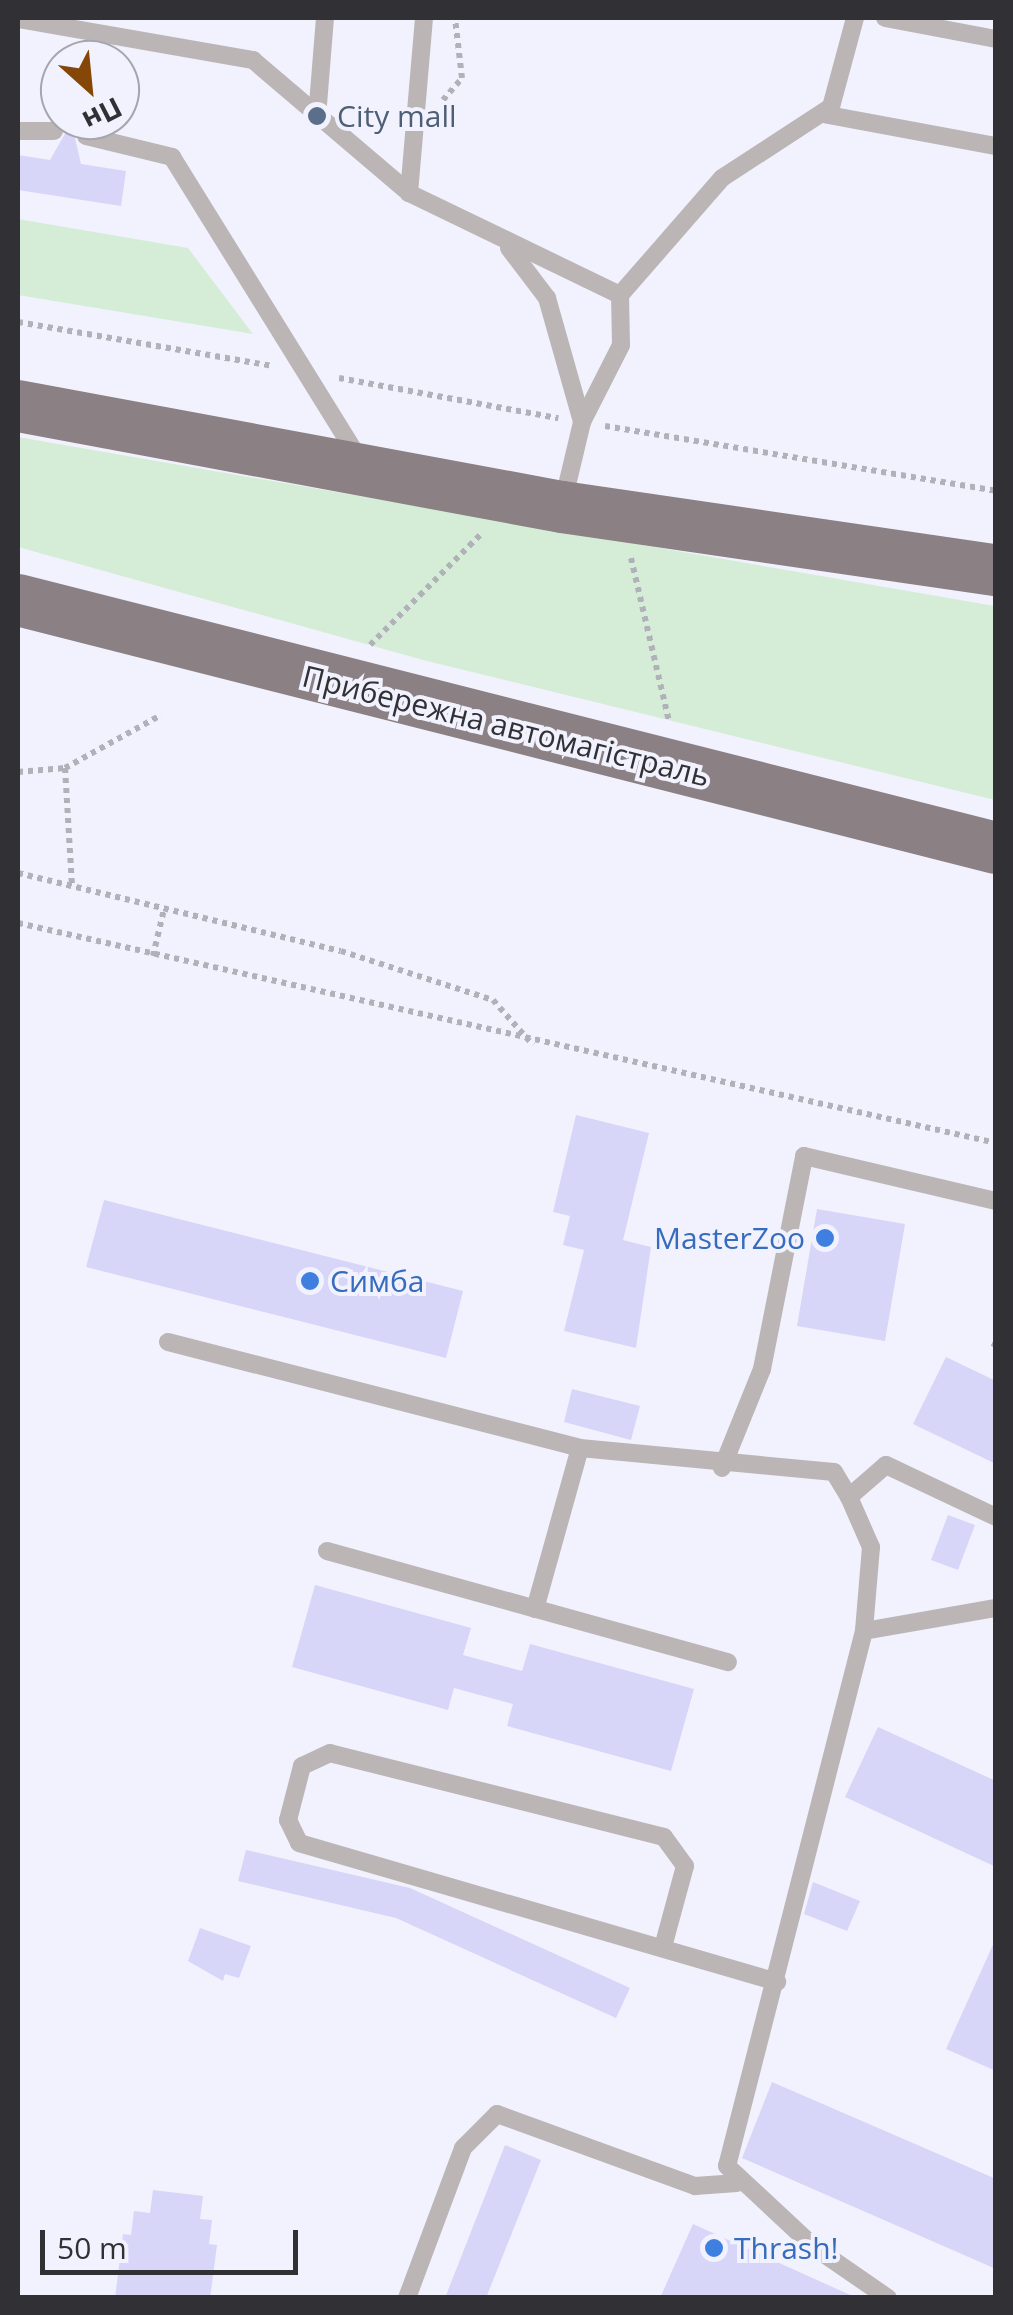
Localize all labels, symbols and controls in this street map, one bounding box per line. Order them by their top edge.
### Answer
north arrow [40,40,140,140]
text: Пн [77,89,129,141]
place label: City mall [337,98,457,134]
marker: City mall [306,105,328,127]
street label: Прибережна автомагістраль [299,658,713,794]
place label: MasterZoo [654,1220,805,1256]
marker: MasterZoo [814,1227,836,1249]
place label: Симба [330,1263,424,1299]
marker: Симба [299,1270,321,1292]
scale bar [45,2210,302,2272]
text: 50 m [57,2227,127,2268]
place label: Thrash! [734,2230,838,2266]
marker: Thrash! [703,2237,725,2259]

